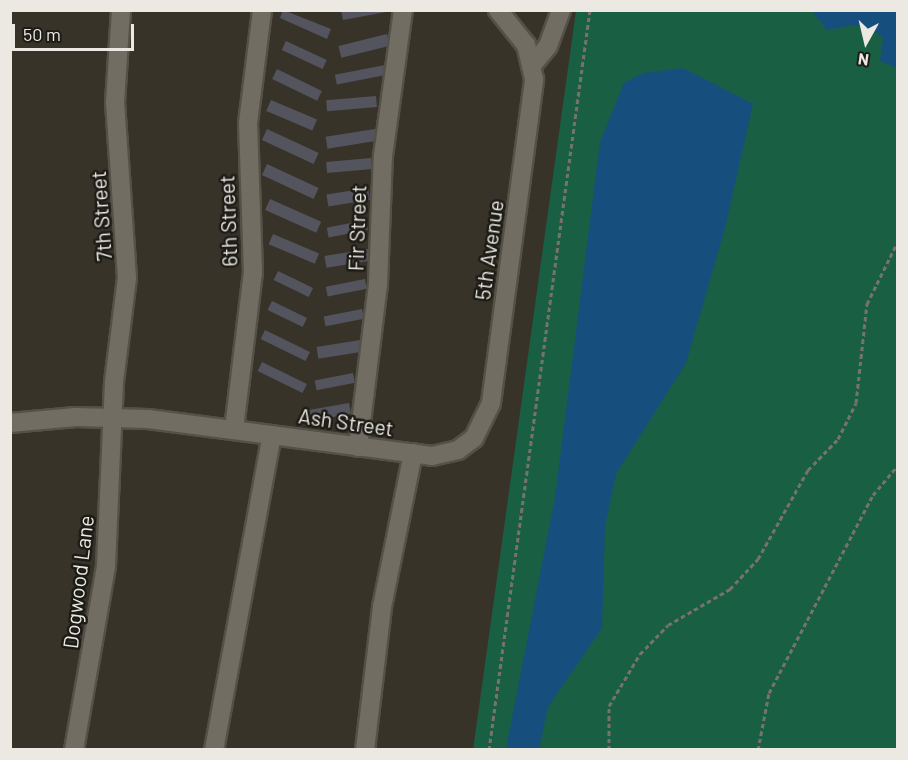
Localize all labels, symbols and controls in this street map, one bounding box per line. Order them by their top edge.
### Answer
scale bar [15,12,136,50]
north arrow [836,12,896,72]
text: 50 m [23,23,61,45]
text: N [857,50,870,70]
street label: 7th Street [85,170,117,262]
street label: 6th Street [214,175,242,267]
street label: Fir Street [343,184,371,272]
street label: 5th Avenue [470,198,508,302]
street label: Ash Street [297,403,395,441]
street label: Dogwood Lane [57,514,99,650]

